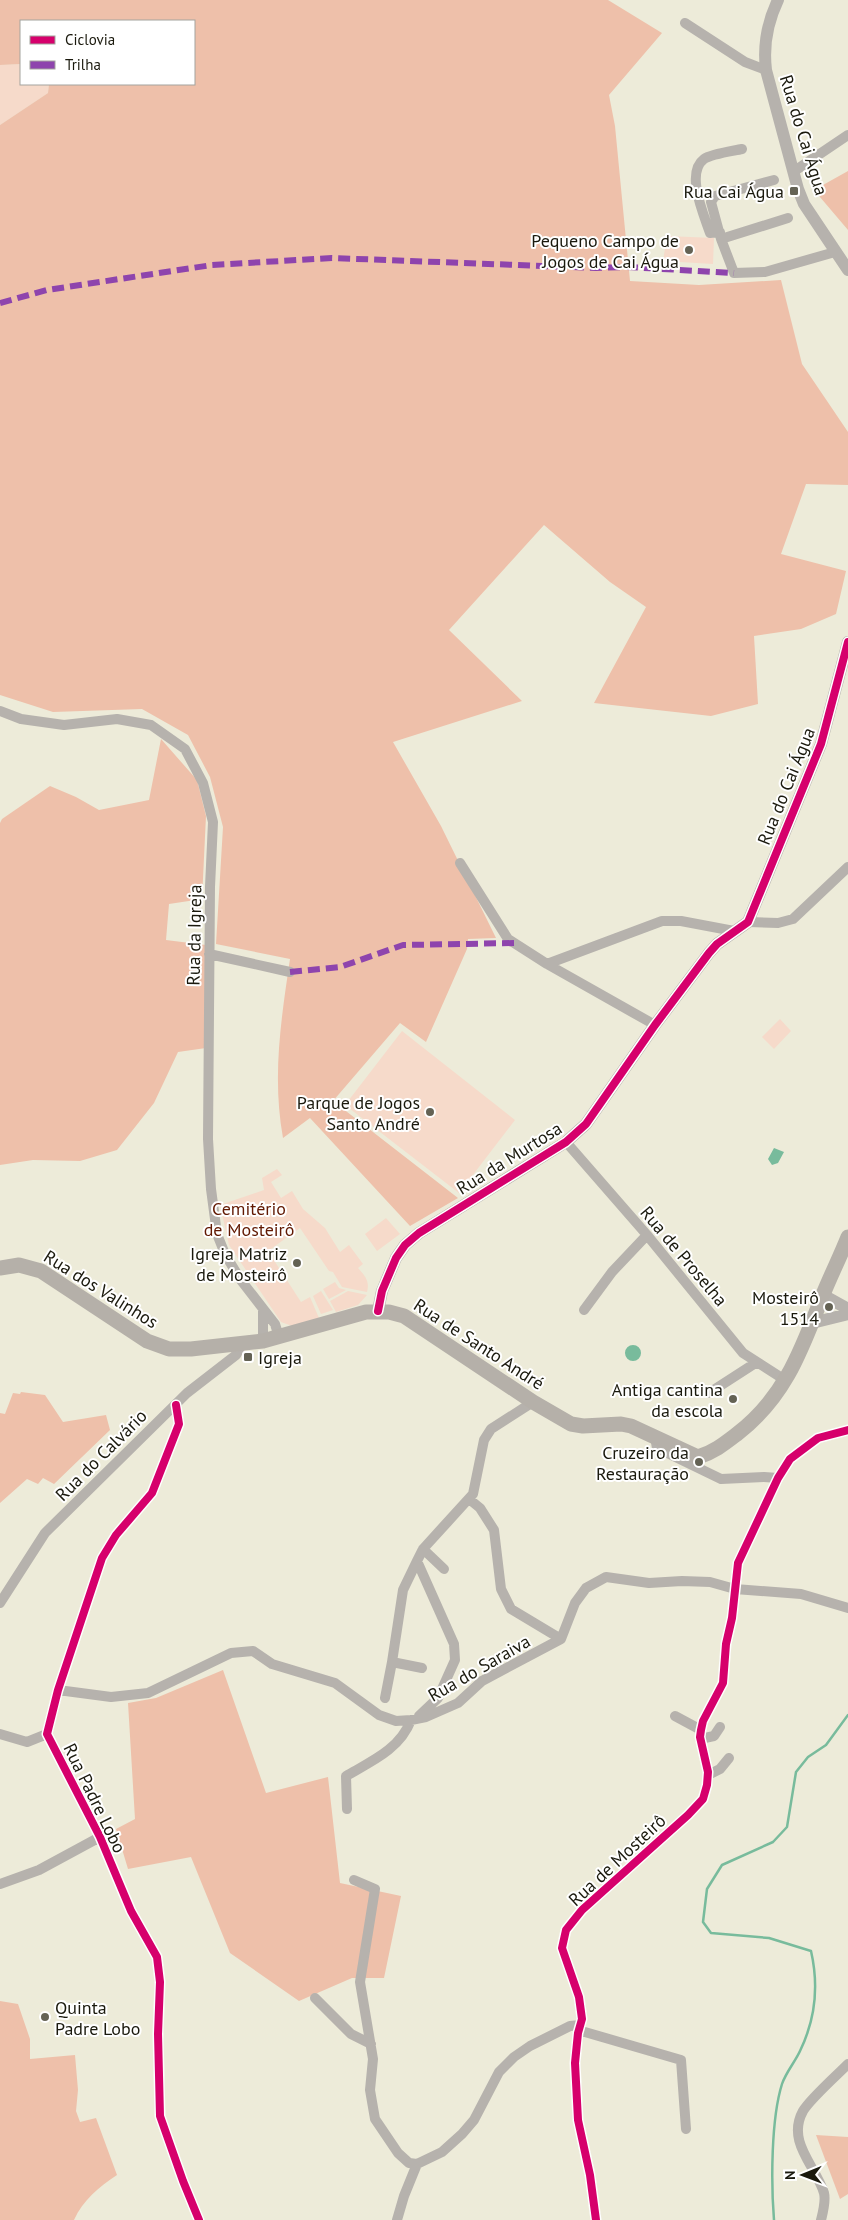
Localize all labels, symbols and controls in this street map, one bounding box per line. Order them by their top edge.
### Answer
legend [20,20,195,85]
text: Ciclovia [65,30,115,49]
text: Trilha [65,55,101,74]
street label: Rua do Cai Água [775,72,833,198]
place label: Rua Cai Água [683,180,784,203]
marker: Rua Cai Água [788,185,800,197]
place label: Pequeno Campo de Jogos de Cai Água [531,229,679,273]
marker: Pequeno Campo de Jogos de Cai Água [683,244,695,256]
street label: Rua do Cai Água [752,724,820,848]
street label: Rua da Igreja [182,884,206,986]
place label: Parque de Jogos Santo André [297,1091,420,1135]
marker: Parque de Jogos Santo André [424,1106,436,1118]
street label: Rua da Murtosa [452,1116,566,1200]
park label: Cemitério de Mosteirô [204,1197,294,1241]
street label: Rua de Proselha [635,1201,733,1311]
place label: Igreja Matriz de Mosteirô [190,1242,287,1286]
street label: Rua dos Valinhos [40,1245,162,1333]
marker: Igreja Matriz de Mosteirô [291,1257,303,1269]
place label: Mosteirô 1514 [752,1286,819,1330]
street label: Rua de Santo André [409,1293,549,1395]
marker: Mosteirô 1514 [823,1301,835,1313]
place label: Igreja [258,1346,302,1369]
marker: Igreja [242,1351,254,1363]
place label: Antiga cantina da escola [612,1378,723,1422]
marker: Antiga cantina da escola [727,1393,739,1405]
street label: Rua do Calvário [50,1404,152,1506]
place label: Cruzeiro da Restauração [596,1441,689,1485]
marker: Cruzeiro da Restauração [693,1456,705,1468]
street label: Rua do Saraiva [424,1630,534,1706]
street label: Rua Padre Lobo [59,1739,131,1857]
street label: Rua de Mosteirô [564,1809,670,1911]
place label: Quinta Padre Lobo [55,1996,140,2040]
marker: Quinta Padre Lobo [39,2011,51,2023]
north arrow [778,2150,828,2200]
text: N [781,2170,799,2180]

